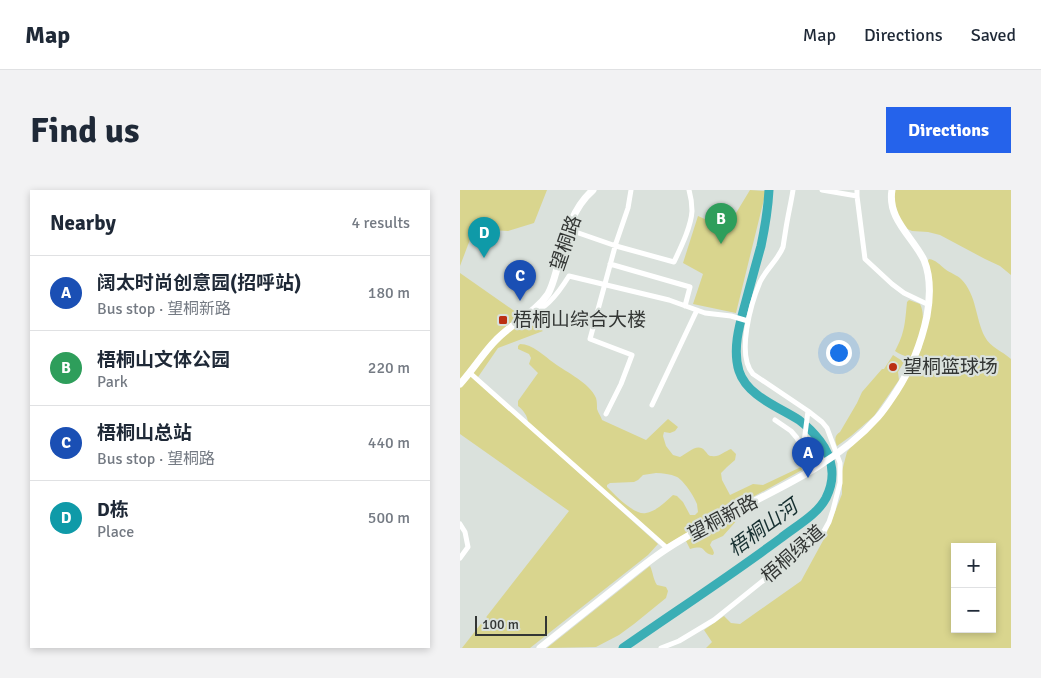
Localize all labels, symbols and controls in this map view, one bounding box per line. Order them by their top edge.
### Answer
text: Map [25,20,70,50]
text: Map [803,24,836,46]
text: Directions [864,24,943,46]
text: Saved [971,24,1016,46]
button: Directions [886,107,1011,153]
text: Find us [30,109,140,152]
pin: B [705,203,737,244]
text: Nearby [50,210,116,236]
street label: 望桐路 [545,212,587,274]
text: 4 results [351,213,410,233]
pin: D [468,217,500,258]
pin: C [504,260,536,301]
text: 阔太时尚创意园(招呼站) [97,271,301,295]
text: A [61,283,71,303]
text: 180 m [368,283,410,303]
text: Bus stop · 望桐新路 [97,299,231,319]
place label: 梧桐山综合大楼 [513,308,646,332]
marker: 梧桐山综合大楼 [497,314,509,326]
your location [826,340,852,366]
text: 梧桐山文体公园 [97,348,230,372]
place label: 望桐篮球场 [903,355,998,379]
text: B [61,358,71,378]
text: 220 m [368,358,410,378]
marker: 望桐篮球场 [887,361,899,373]
text: Park [97,372,128,392]
text: 梧桐山总站 [97,421,192,445]
text: C [61,433,71,453]
text: 440 m [368,433,410,453]
pin: A [792,437,824,478]
text: Bus stop · 望桐路 [97,449,215,469]
street label: 望桐新路 [684,490,762,546]
water label: 梧桐山河 [723,492,806,562]
text: D栋 [97,498,129,522]
text: D [61,508,71,528]
text: 500 m [368,508,410,528]
street label: 梧桐绿道 [756,520,830,588]
text: Place [97,522,134,542]
map controls [951,543,996,633]
button: + [951,543,996,588]
button: − [951,588,996,633]
scale bar [475,613,548,636]
text: 100 m [482,616,519,633]

